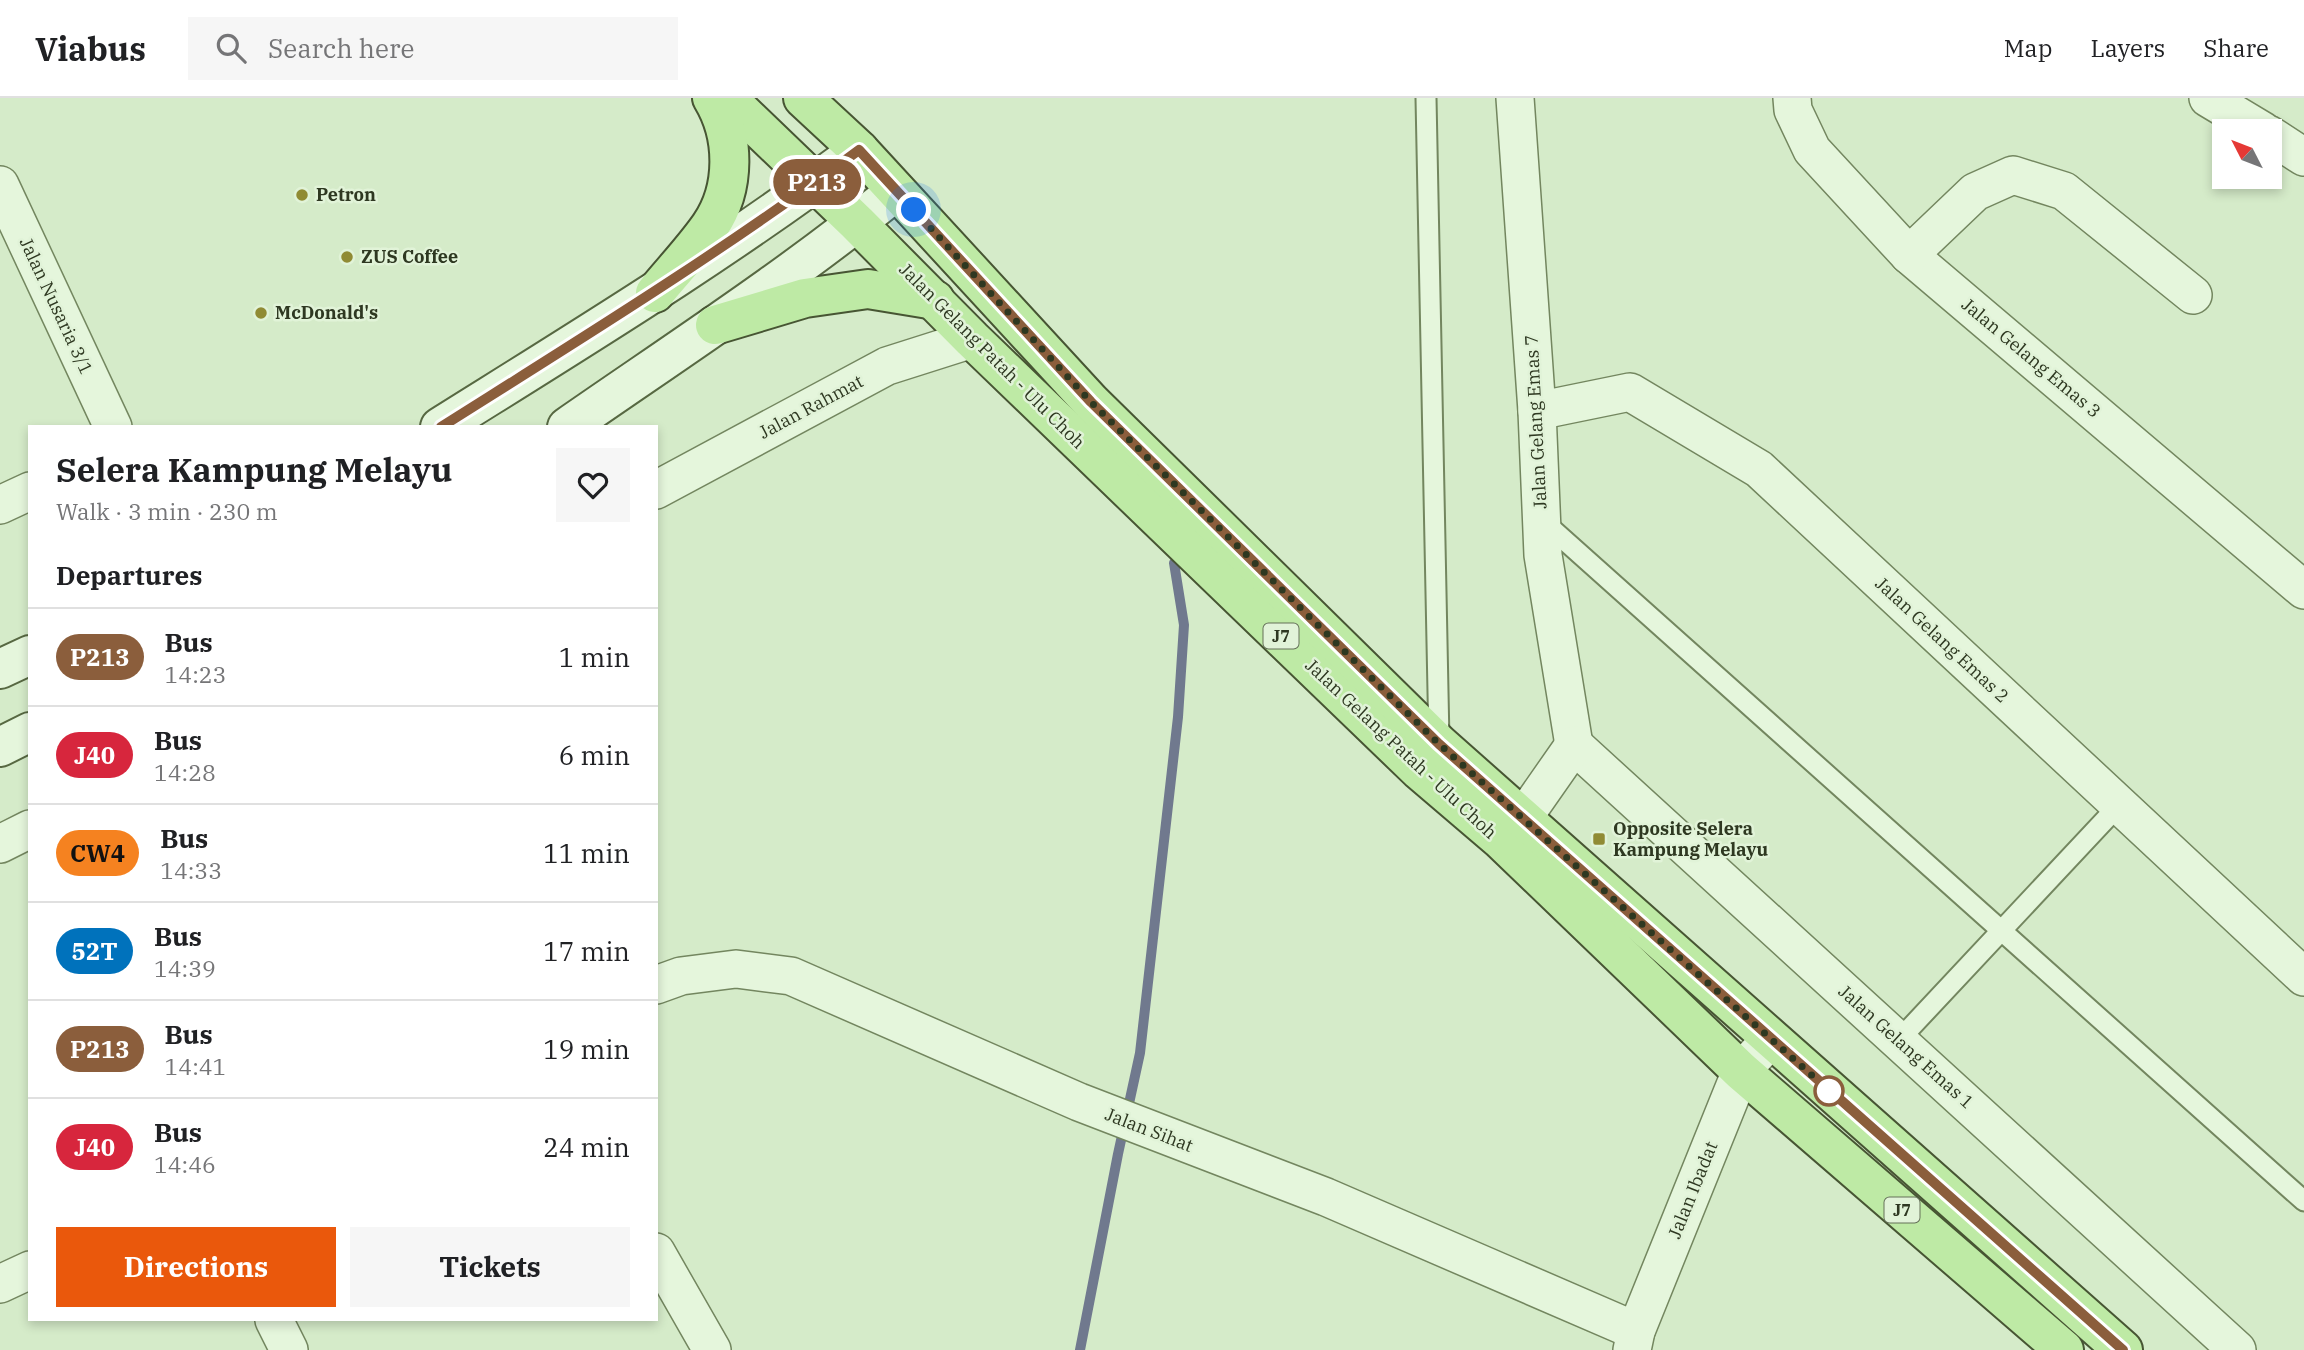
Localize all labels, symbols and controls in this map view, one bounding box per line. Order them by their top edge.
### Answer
search box [188,17,678,80]
text: Viabus [35,27,146,70]
icon: search [212,29,250,67]
text: Search here [268,31,414,65]
text: Map [2004,32,2052,64]
text: Layers [2090,32,2165,64]
text: Share [2203,32,2269,64]
north arrow [2212,119,2282,189]
map controls [2212,119,2282,189]
line badge: P213 [768,159,866,205]
text: P213 [787,166,847,198]
place label: Petron [316,183,376,206]
marker: Petron [294,187,310,203]
your location [896,192,931,227]
street label: Jalan Nusaria 3/1 [15,234,98,378]
place label: ZUS Coffee [361,245,458,268]
marker: ZUS Coffee [339,249,355,265]
street label: Jalan Gelang Patah - Ulu Choh [894,258,1090,454]
street label: Jalan Gelang Emas 3 [1957,293,2106,423]
place label: McDonald's [275,301,378,324]
marker: McDonald's [253,305,269,321]
street label: Jalan Gelang Emas 7 [1519,334,1552,510]
street label: Jalan Rahmat [755,369,867,444]
text: Selera Kampung Melayu [56,448,452,491]
button: heart [556,448,630,522]
text: Walk · 3 min · 230 m [56,496,278,526]
text: Departures [56,558,202,592]
street label: Jalan Gelang Emas 2 [1871,572,2014,708]
road number: J7 [1264,624,1298,649]
text: Bus [165,625,213,659]
text: 1 min [559,640,630,674]
text: P213 [70,641,130,673]
street label: Jalan Gelang Patah - Ulu Choh [1301,654,1502,844]
text: 14:23 [165,659,226,689]
text: Bus [154,723,202,757]
text: 6 min [559,738,630,772]
text: J40 [74,739,115,771]
text: 14:28 [154,757,216,787]
place label: Opposite Selera Kampung Melayu [1613,817,1769,861]
text: Bus [160,821,208,855]
marker: Opposite Selera Kampung Melayu [1591,831,1607,847]
text: 11 min [543,836,630,870]
text: CW4 [70,837,125,869]
text: 14:33 [160,855,222,885]
text: Bus [154,919,202,953]
text: 17 min [543,934,630,968]
text: 52T [72,935,117,967]
text: 14:39 [154,953,216,983]
street label: Jalan Gelang Emas 1 [1834,980,1979,1114]
text: Bus [165,1017,213,1051]
text: 19 min [543,1032,630,1066]
text: P213 [70,1033,130,1065]
text: 14:41 [165,1051,226,1081]
unlabelled marker [1814,1076,1844,1106]
street label: Jalan Sihat [1102,1102,1196,1157]
text: Bus [154,1115,202,1149]
text: 24 min [543,1130,630,1164]
text: J40 [74,1131,115,1163]
street label: Jalan Ibadat [1663,1138,1722,1242]
text: 14:46 [154,1149,216,1179]
road number: J7 [1884,1198,1920,1222]
button: Directions [56,1227,336,1307]
button: Tickets [350,1227,630,1307]

